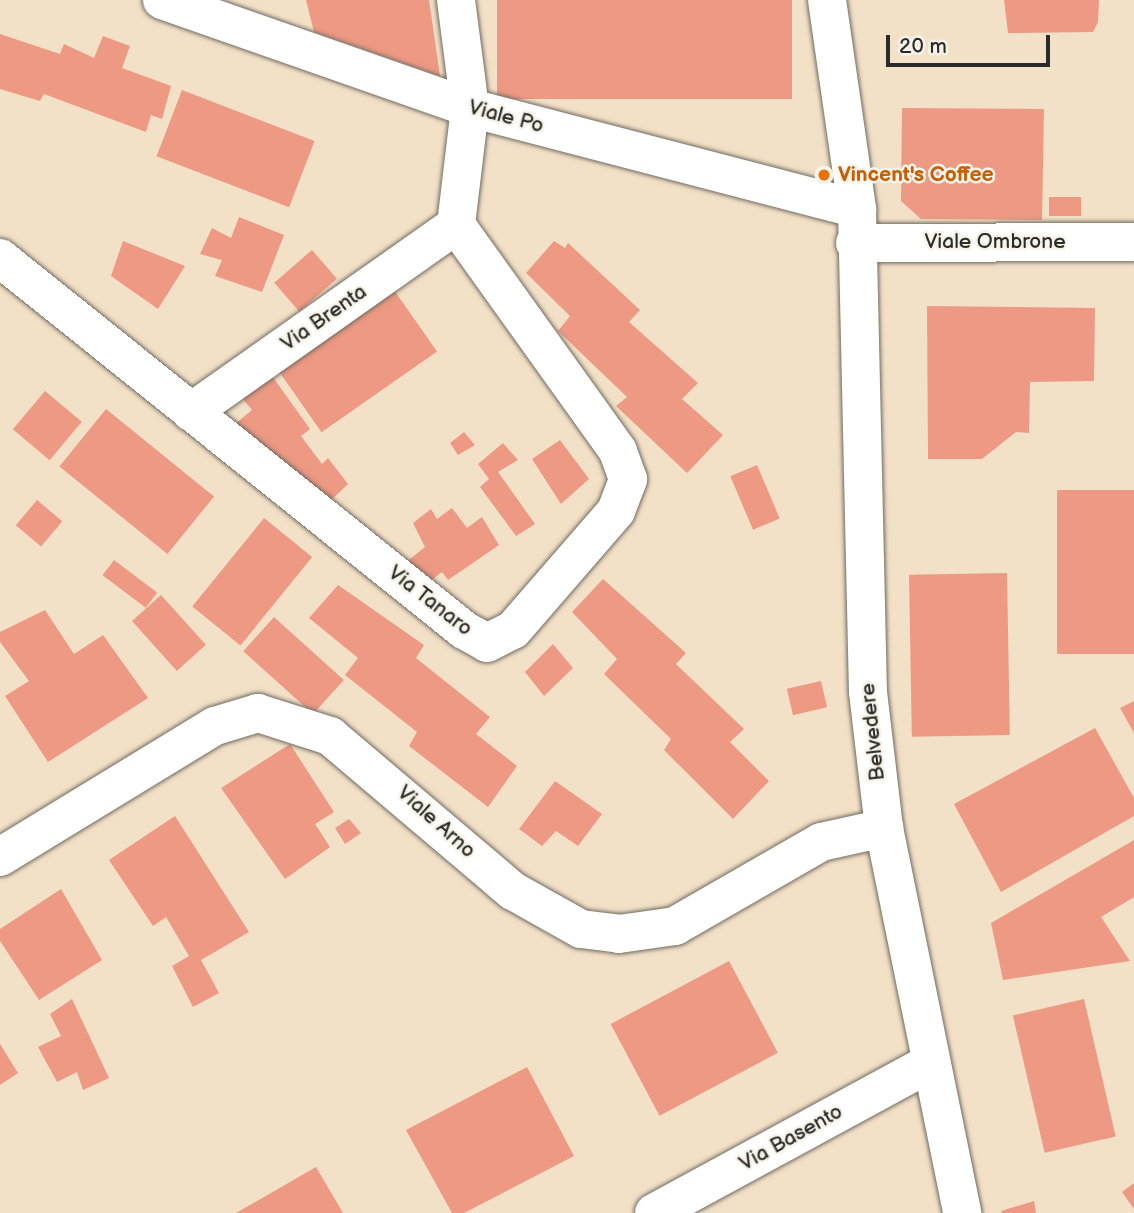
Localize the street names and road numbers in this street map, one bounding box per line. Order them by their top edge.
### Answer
street label: Viale Po [466,95,546,139]
street label: Viale Ombrone [924,229,1066,255]
street label: Via Brenta [276,279,372,357]
street label: Via Tanaro [383,560,477,642]
street label: Belvedere [855,682,891,782]
street label: Viale Arno [392,780,480,864]
street label: Via Basento [735,1099,847,1177]

